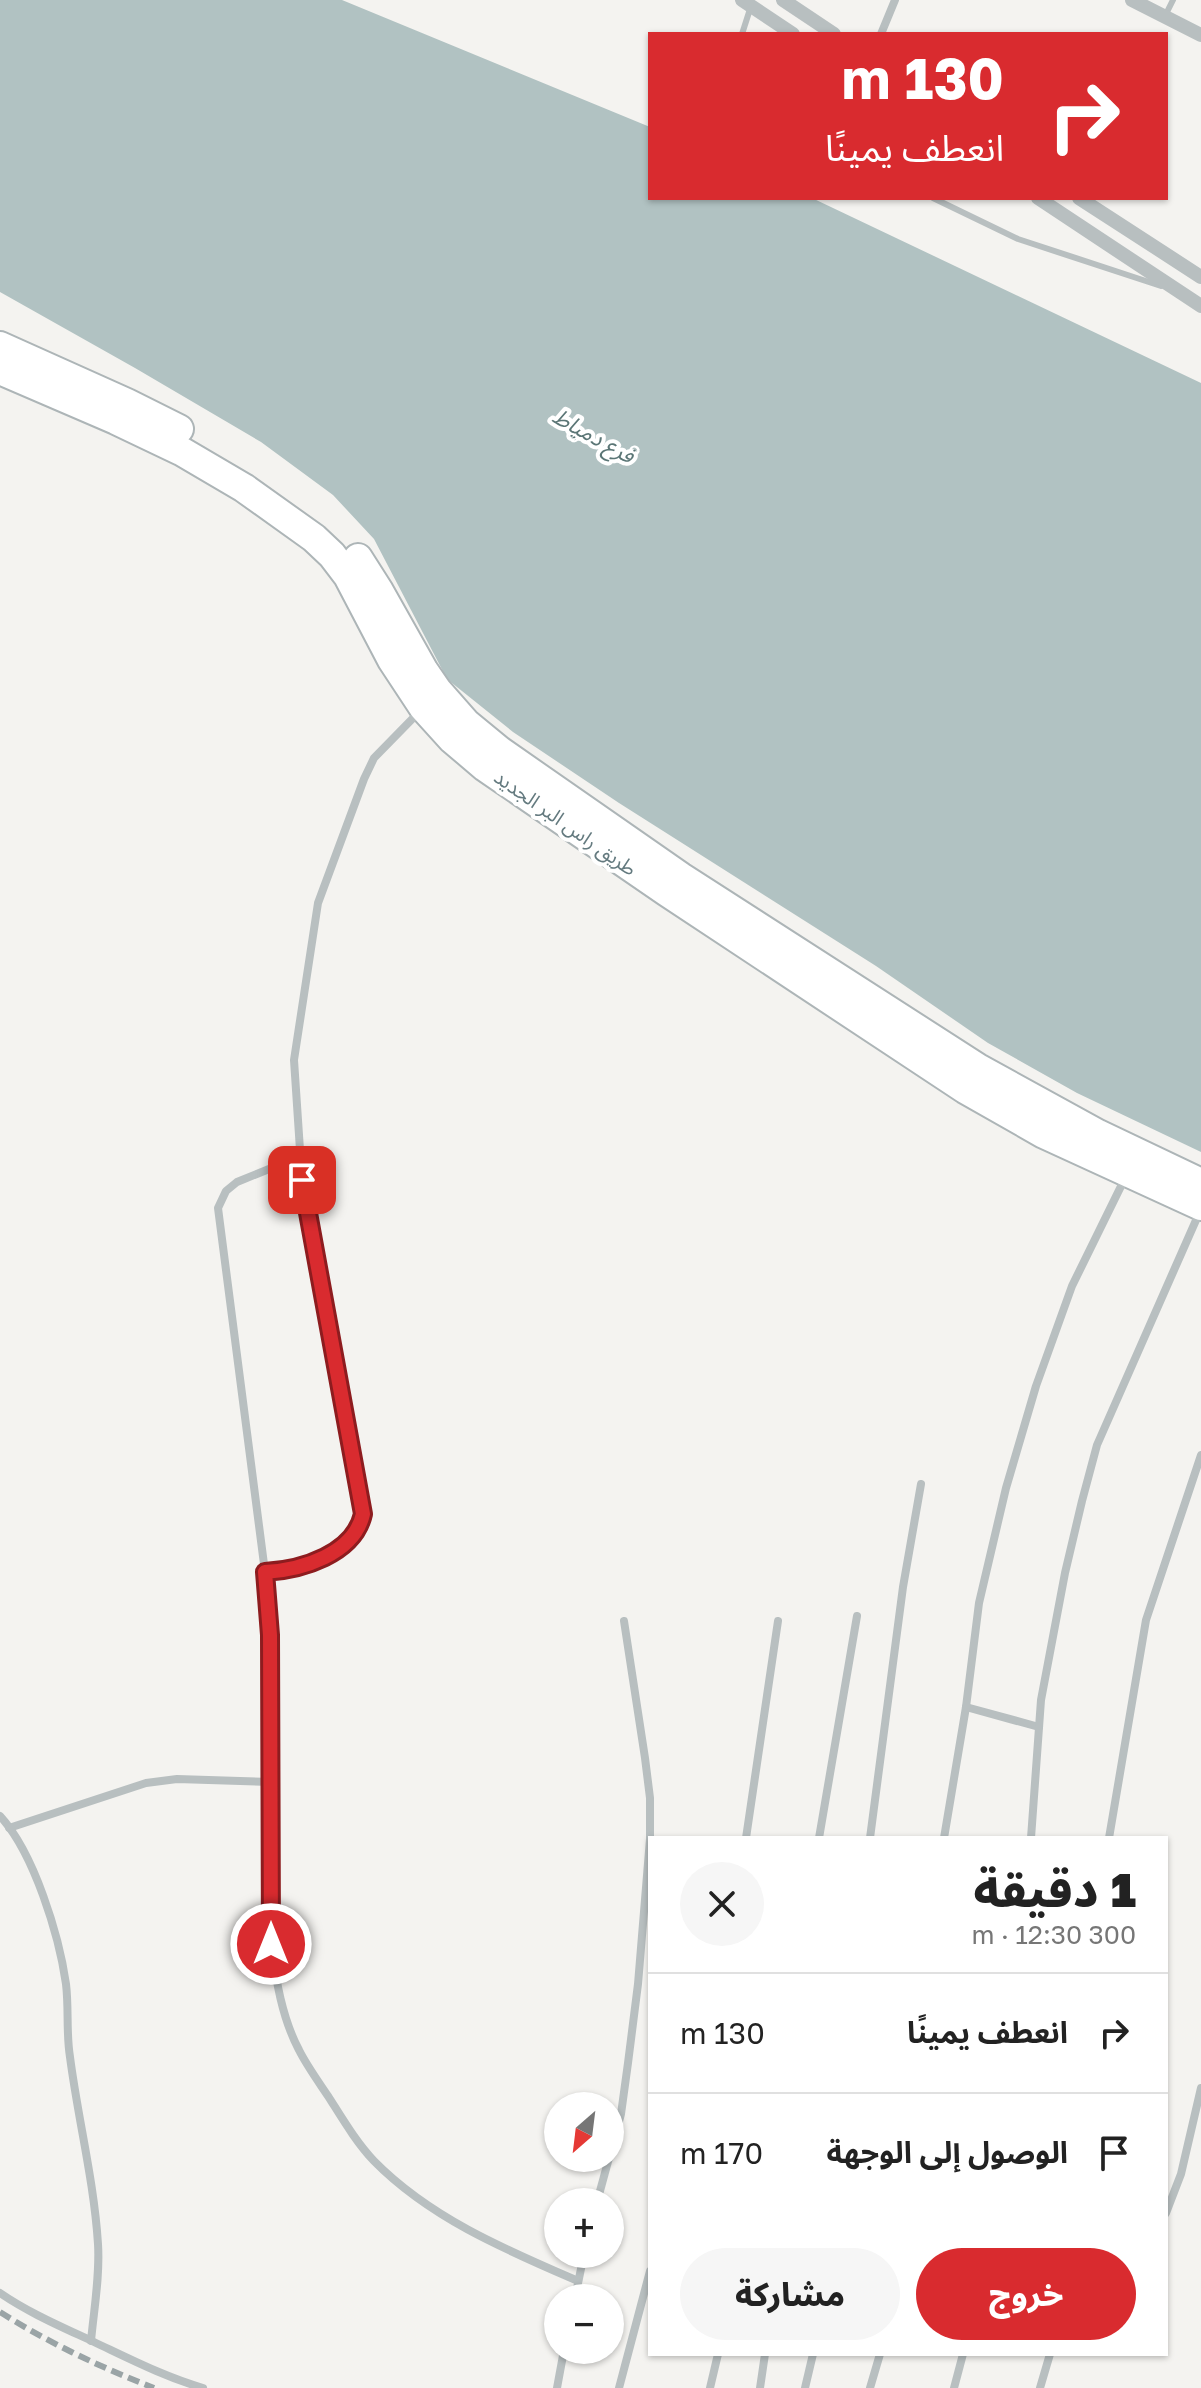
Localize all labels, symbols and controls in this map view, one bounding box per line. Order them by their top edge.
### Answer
text: 130 m [842,44,1004,111]
icon: right [1032,64,1136,168]
text: انعطف يمينًا [825,126,1004,169]
water label: فرع دمياط [547,402,641,472]
street label: طريق راس البر الجديد [489,764,642,882]
pin [268,1146,336,1214]
icon: arrive [280,1158,324,1202]
text: 1 دقيقة [973,1860,1136,1918]
button: close [680,1862,764,1946]
position arrow [229,1902,313,1986]
text: 300 m · 12:30 [971,1919,1136,1950]
icon: right [1092,2011,1136,2055]
text: انعطف يمينًا [907,2014,1068,2050]
text: 130 m [680,2015,765,2051]
north arrow [544,2092,624,2172]
map controls [544,2092,624,2364]
icon: arrive [1092,2131,1136,2175]
text: الوصول إلى الوجهة [826,2134,1068,2170]
text: 170 m [680,2135,763,2171]
button: + [544,2188,624,2268]
button: مشاركة [680,2248,900,2340]
button: خروج [916,2248,1136,2340]
button: − [544,2284,624,2364]

